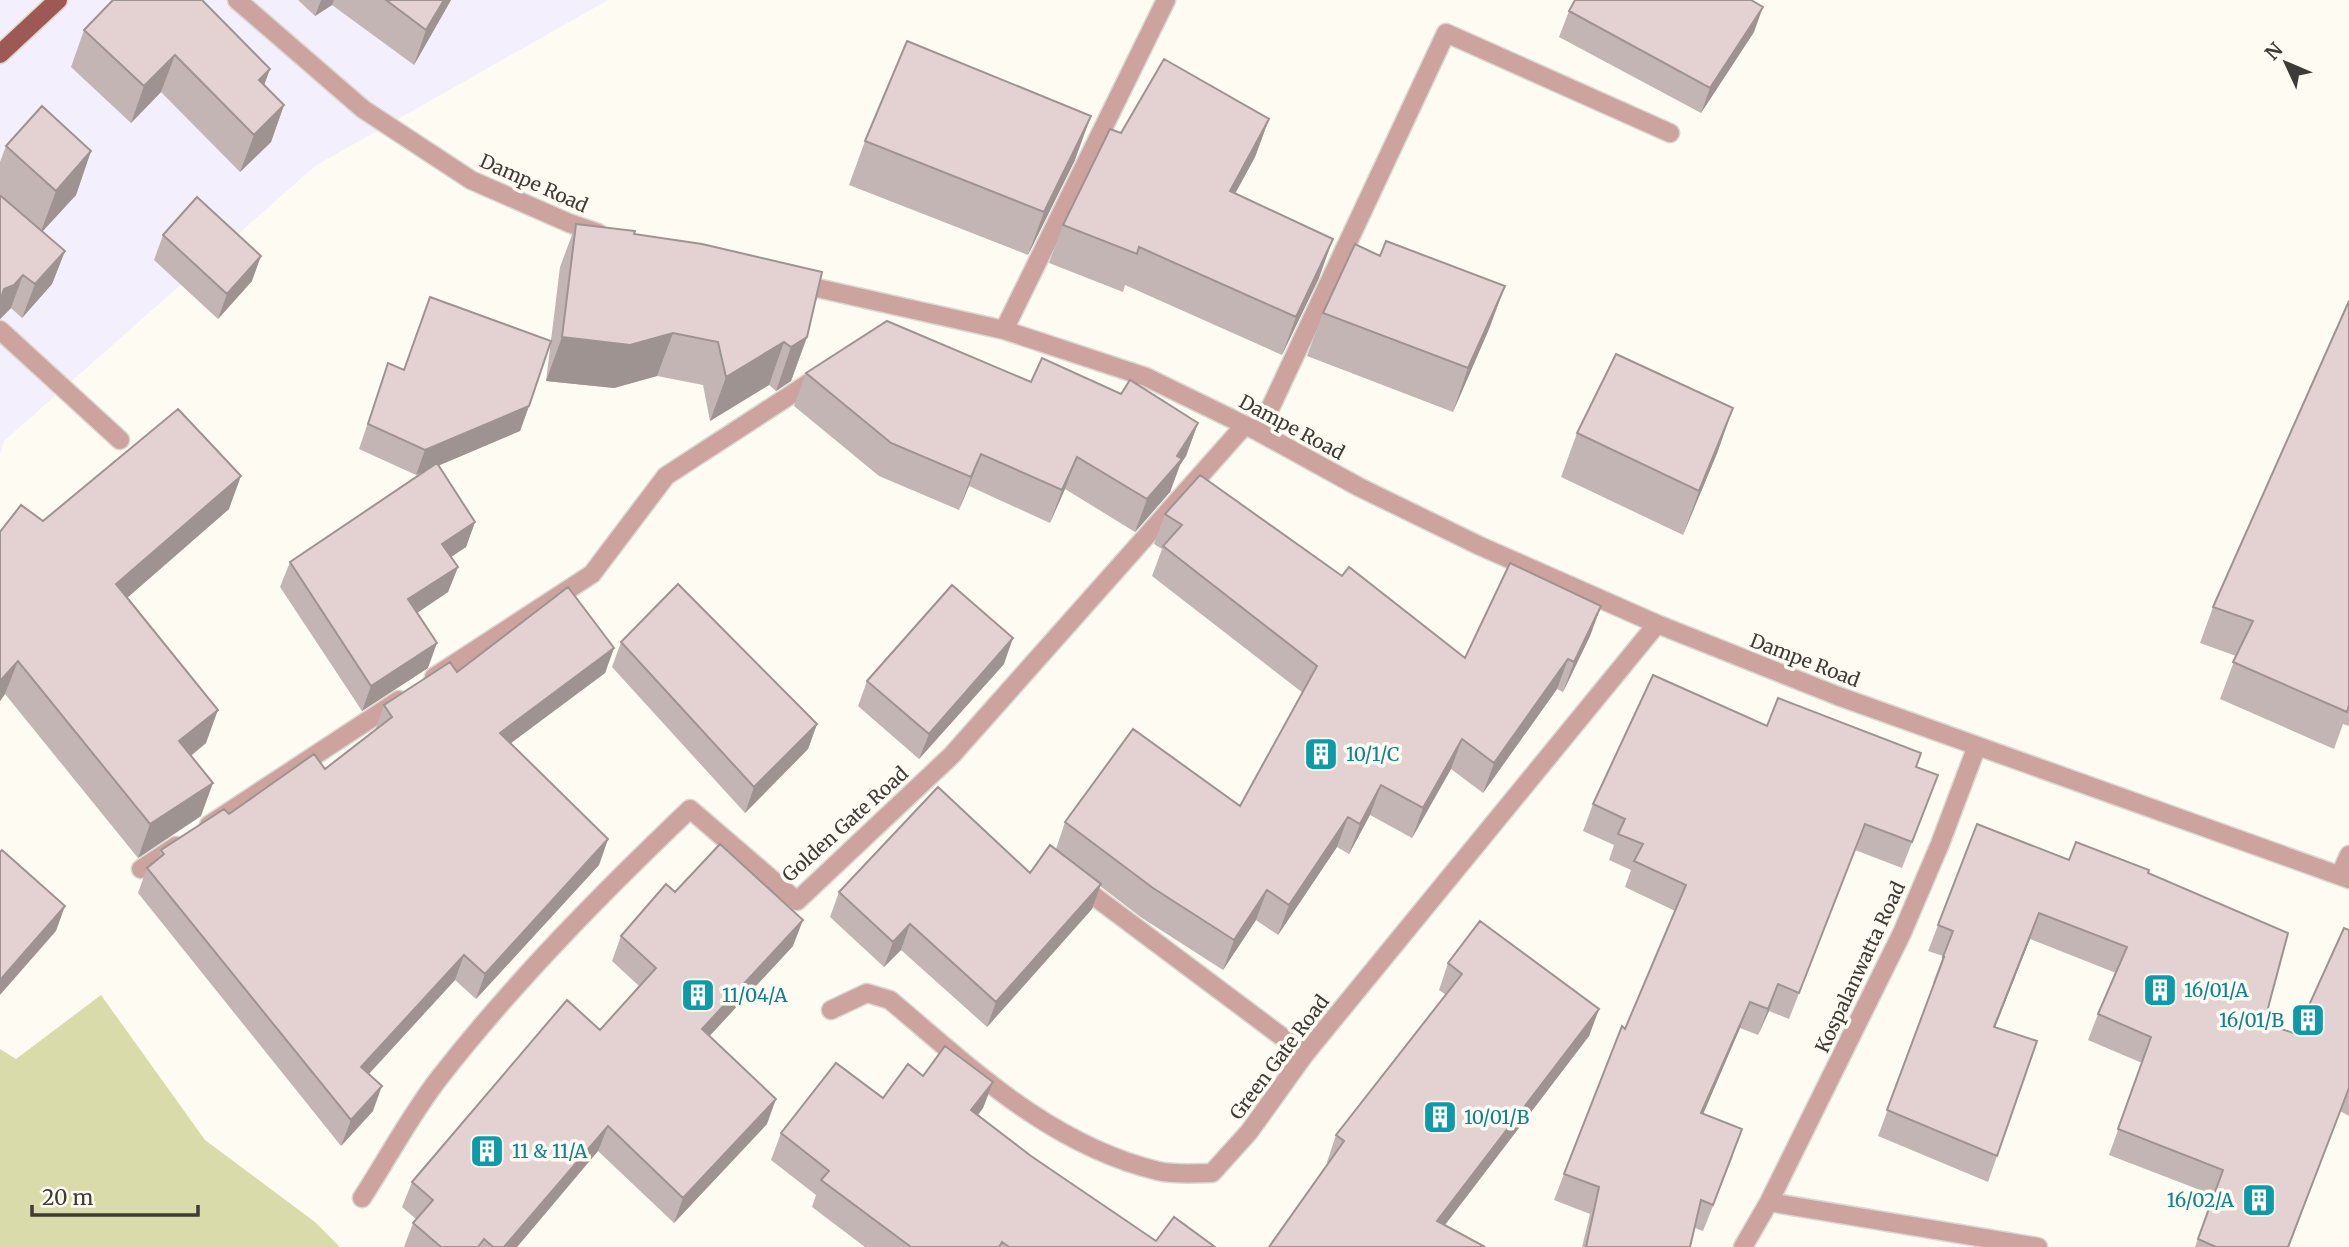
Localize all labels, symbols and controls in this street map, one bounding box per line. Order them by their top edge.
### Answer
north arrow [2251,28,2321,98]
text: N [2260,37,2288,65]
street label: Dampe Road [476,148,592,218]
street label: Dampe Road [1235,389,1349,465]
street label: Dampe Road [1747,628,1863,692]
building icon: 10/1/C [1302,735,1340,773]
place label: 10/1/C [1346,742,1399,766]
street label: Golden Gate Road [777,761,913,887]
street label: Kospalanwatta Road [1810,878,1910,1056]
building icon: 16/01/A [2141,971,2179,1009]
building icon: 11/04/A [679,976,717,1014]
place label: 16/01/A [2184,978,2249,1002]
place label: 11/04/A [722,983,788,1007]
street label: Green Gate Road [1224,990,1334,1124]
building icon: 16/01/B [2289,1001,2327,1039]
place label: 16/01/B [2219,1008,2284,1032]
building icon: 10/01/B [1421,1098,1459,1136]
place label: 10/01/B [1464,1105,1529,1129]
building icon: 11 & 11/A [468,1132,506,1170]
place label: 11 & 11/A [512,1139,588,1163]
scale bar [32,1174,198,1218]
building icon: 16/02/A [2240,1181,2278,1219]
text: 20 m [42,1184,94,1211]
place label: 16/02/A [2167,1188,2235,1212]

